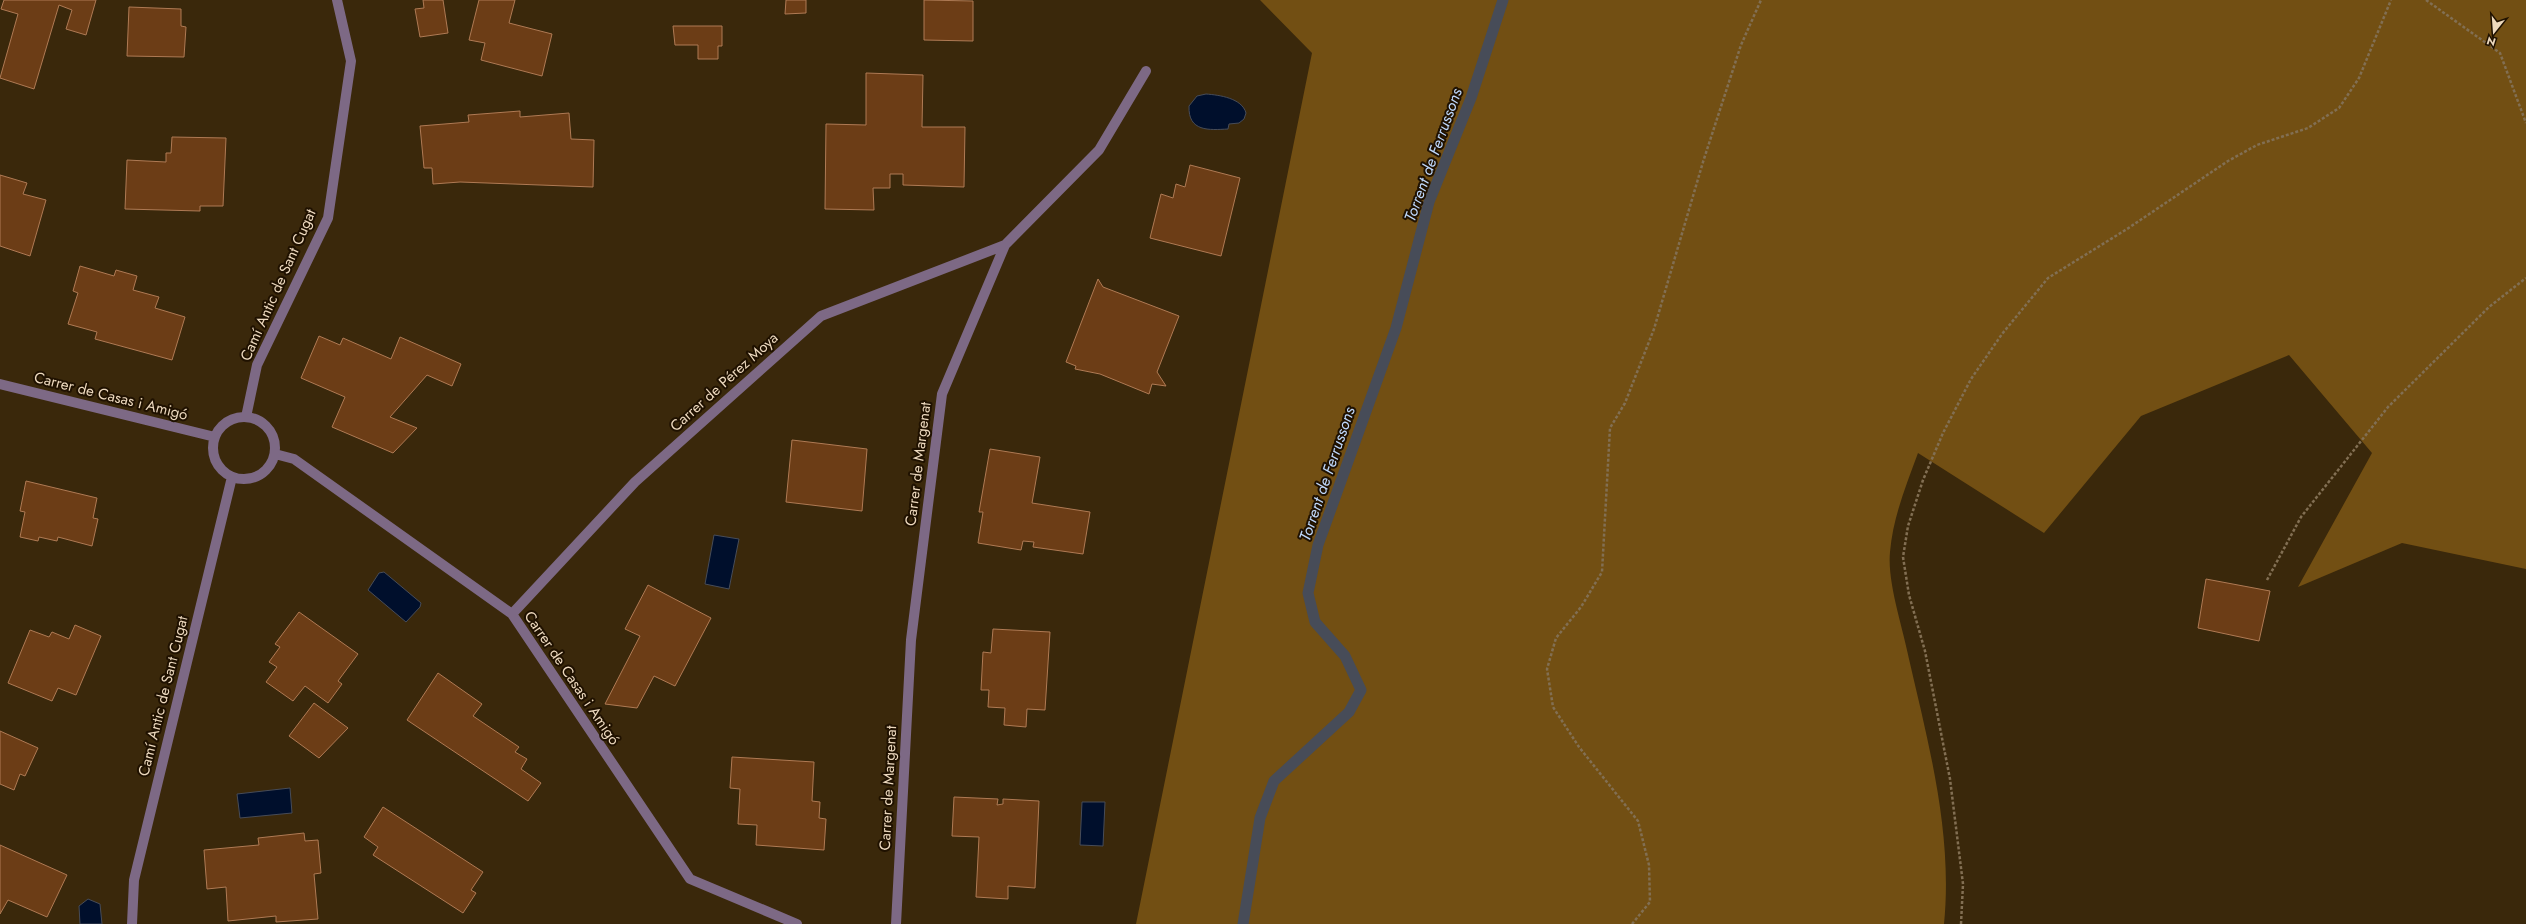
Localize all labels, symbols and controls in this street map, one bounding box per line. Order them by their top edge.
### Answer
north arrow [2474,12,2514,52]
text: N [2485,33,2498,50]
water label: Torrent de Ferrussons [1398,84,1468,225]
street label: Camí Antic de Sant Cugat [235,205,322,364]
street label: Carrer de Pérez Moya [665,327,783,437]
street label: Carrer de Casas i Amigó [32,366,190,426]
street label: Carrer de Margenat [899,400,937,527]
water label: Torrent de Ferrussons [1293,403,1361,544]
street label: Carrer de Casas i Amigó [519,607,625,749]
street label: Camí Antic de Sant Cugat [132,613,194,778]
street label: Carrer de Margenat [874,725,902,851]

